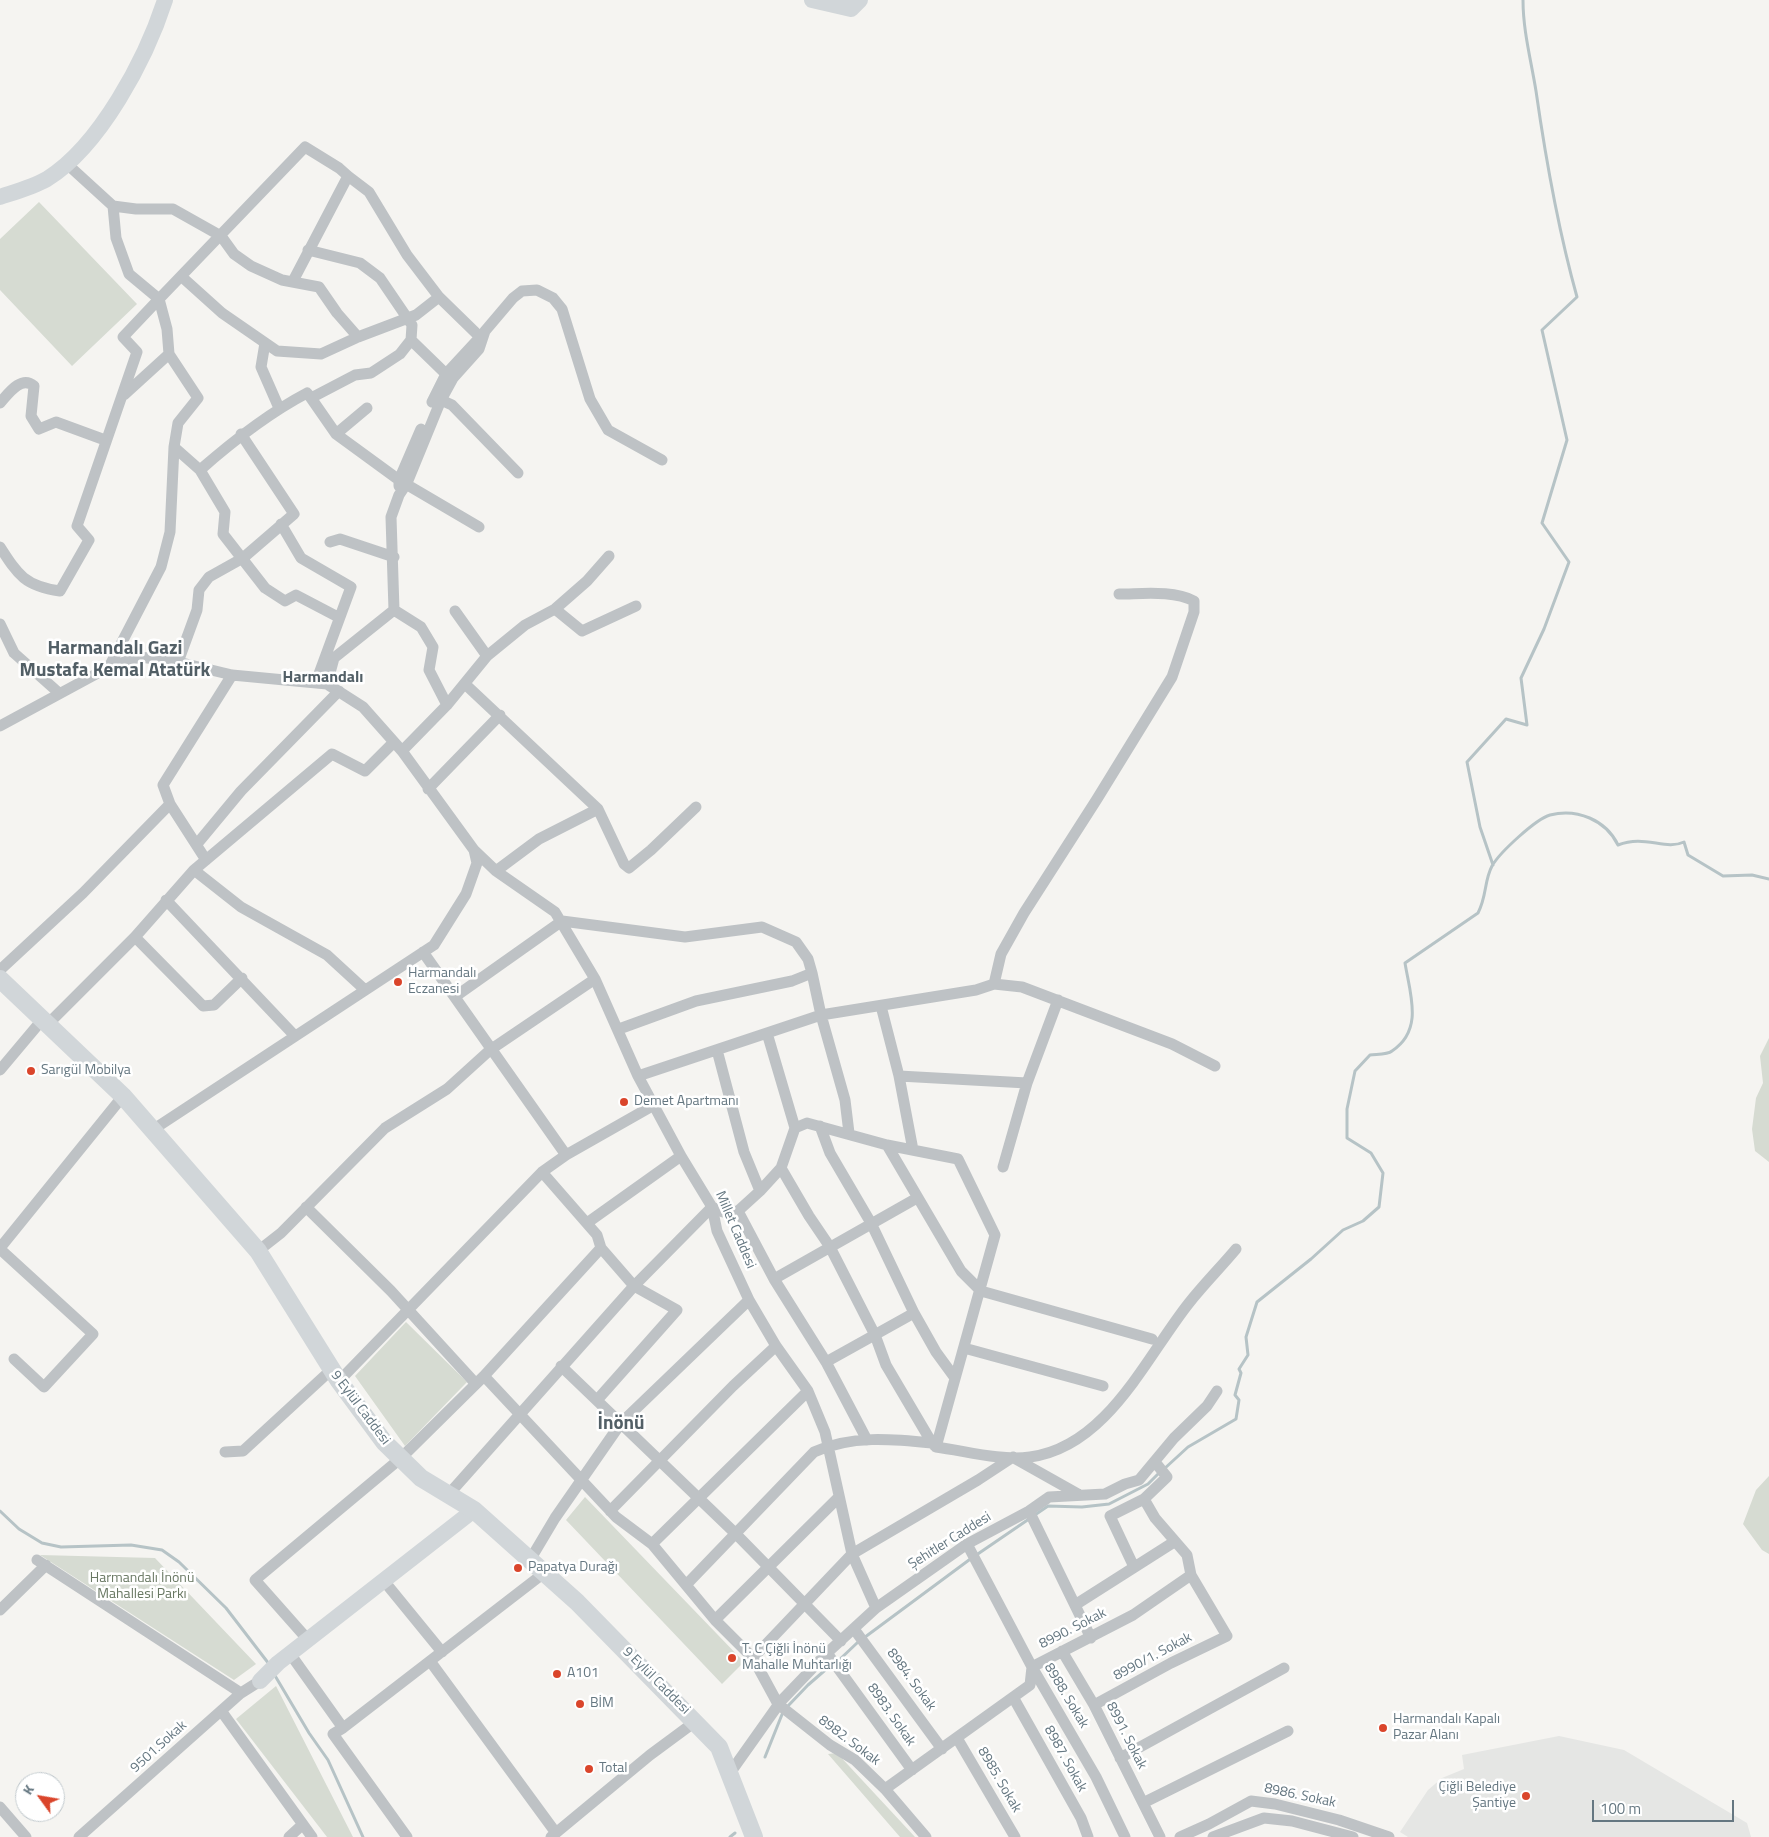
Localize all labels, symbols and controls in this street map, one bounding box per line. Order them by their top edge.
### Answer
district label: Harmandalı Gazi Mustafa Kemal Atatürk [20,638,210,682]
district label: Harmandalı [283,668,363,688]
place label: Harmandalı Eczanesi [408,966,476,999]
marker: Harmandalı Eczanesi [392,976,404,988]
place label: Sarıgül Mobilya [41,1063,131,1079]
marker: Sarıgül Mobilya [25,1065,37,1077]
place label: Demet Apartmanı [634,1094,739,1110]
marker: Demet Apartmanı [618,1096,630,1108]
street label: Millet Caddesi [711,1189,759,1271]
street label: 9 Eylül Caddesi [327,1368,393,1448]
district label: İnönü [597,1413,645,1435]
street label: Şehitler Caddesi [905,1509,995,1573]
place label: Papatya Durağı [528,1560,618,1576]
marker: Papatya Durağı [512,1562,524,1574]
park label: Harmandalı İnönü Mahallesi Parkı [90,1571,194,1604]
street label: 8990. Sokak [1037,1605,1109,1653]
street label: 8990/1. Sokak [1111,1629,1195,1685]
place label: T. C Çiğli İnönü Mahalle Muhtarlığı [742,1642,852,1674]
street label: 9 Eylül Caddesi [619,1644,693,1718]
street label: 8984. Sokak [883,1646,939,1714]
marker: T. C Çiğli İnönü Mahalle Muhtarlığı [726,1652,738,1664]
street label: 8988. Sokak [1040,1660,1092,1732]
place label: A101 [567,1666,599,1682]
marker: A101 [551,1668,563,1680]
street label: 8983. Sokak [863,1680,919,1750]
place label: BİM [590,1696,614,1712]
marker: BİM [574,1698,586,1710]
street label: 8991. Sokak [1102,1700,1150,1772]
street label: 8982. Sokak [815,1712,883,1770]
place label: Harmandalı Kapalı Pazar Alanı [1393,1712,1500,1744]
street label: 9501.Sokak [127,1717,191,1777]
marker: Harmandalı Kapalı Pazar Alanı [1377,1722,1389,1734]
street label: 8987. Sokak [1040,1723,1090,1795]
street label: 8985. Sokak [974,1744,1024,1816]
place label: Total [599,1761,628,1777]
marker: Total [583,1763,595,1775]
north arrow [15,1772,65,1822]
text: K [17,1780,39,1798]
street label: 8986. Sokak [1263,1780,1337,1812]
place label: Çiğli Belediye Şantiye [1439,1780,1516,1812]
marker: Çiğli Belediye Şantiye [1520,1790,1532,1802]
scale bar [1594,1790,1736,1822]
text: 100 m [1600,1797,1641,1820]

